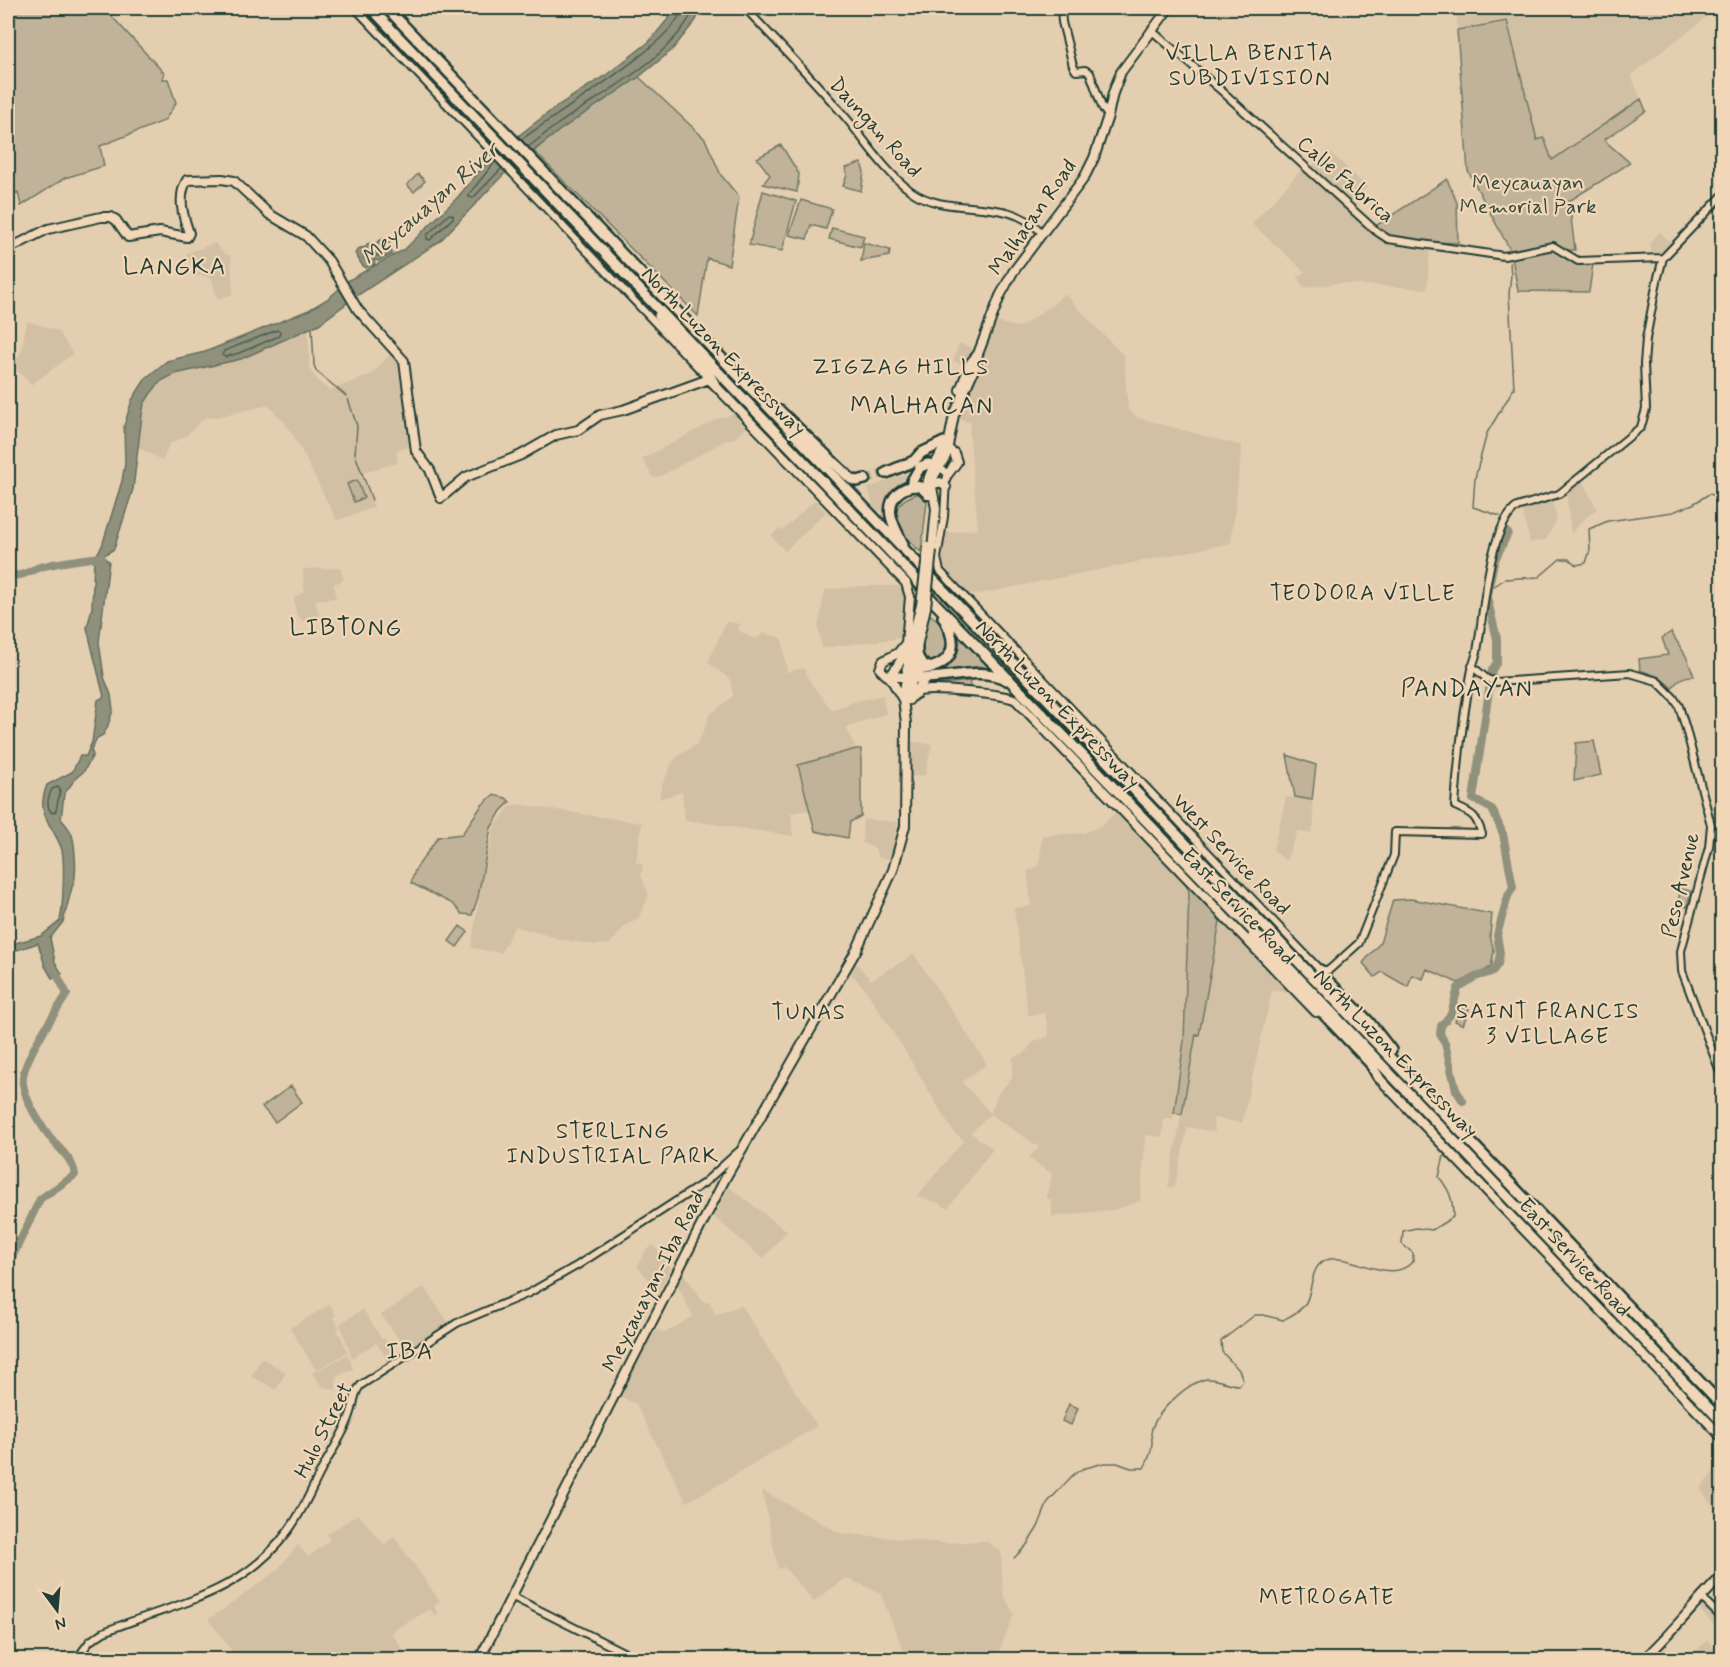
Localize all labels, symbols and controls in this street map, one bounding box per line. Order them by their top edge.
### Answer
district label: VILLA BENITA SUBDIVISION [1166,40,1334,93]
street label: Daungan Road [822,71,928,185]
street label: Calle Fabrica [1291,130,1400,230]
water label: Meycauayan River [356,135,507,272]
street label: Malhacan Road [982,154,1083,281]
park label: Meycauayan Memorial Park [1459,169,1597,221]
district label: LANGKA [123,252,227,283]
street label: North Luzon Expressway [635,261,812,443]
district label: ZIGZAG HILLS [812,354,990,382]
district label: MALHACAN [850,391,994,422]
district label: TEODORA VILLE [1270,580,1456,608]
district label: LIBTONG [289,613,403,644]
street label: North Luzon Expressway [969,614,1146,796]
district label: PANDAYAN [1401,674,1533,705]
street label: West Service Road [1166,788,1297,922]
street label: Peso Avenue [1655,830,1707,940]
street label: East Service Road [1175,842,1302,972]
street label: North Luzon Expressway [1307,963,1484,1145]
district label: SAINT FRANCIS 3 VILLAGE [1456,998,1640,1051]
district label: TUNAS [771,999,847,1027]
district label: STERLING INDUSTRIAL PARK [506,1118,720,1171]
street label: Meycauayan-Iba Road [596,1186,712,1377]
street label: East Service Road [1512,1192,1637,1323]
district label: IBA [386,1337,434,1368]
street label: Hulo Street [288,1378,360,1483]
north arrow [27,1580,87,1640]
district label: METROGATE [1259,1584,1395,1612]
text: N [53,1611,69,1635]

